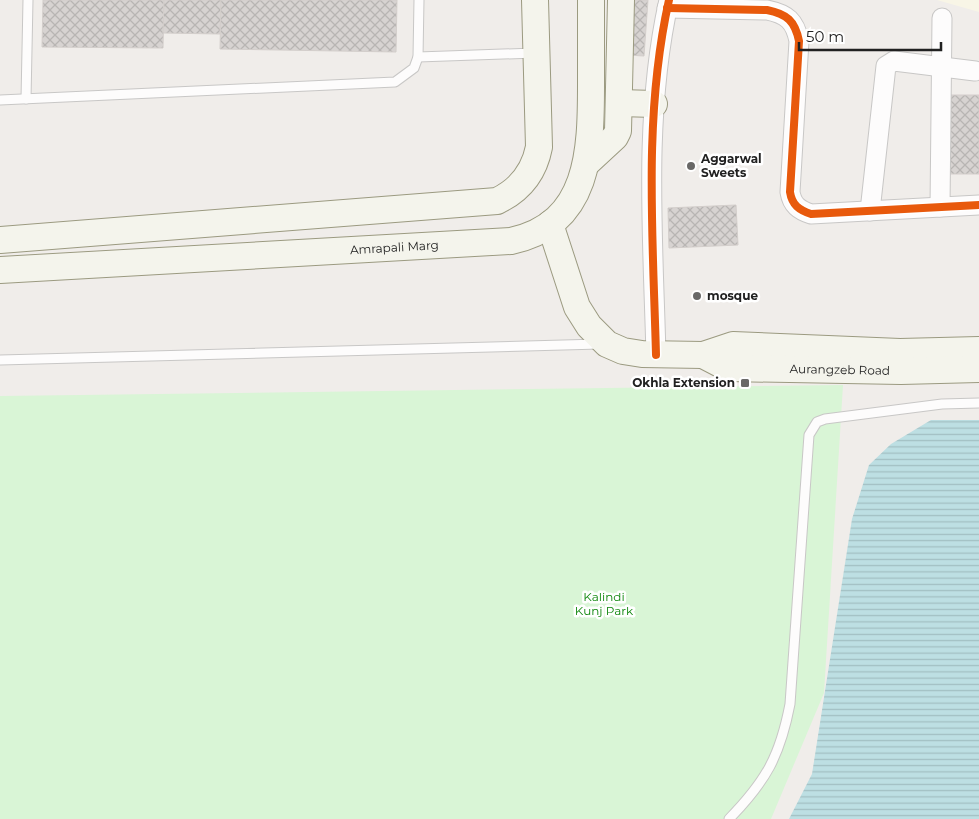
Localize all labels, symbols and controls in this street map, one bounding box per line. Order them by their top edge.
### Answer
scale bar [799,20,942,52]
text: 50 m [806,27,844,46]
place label: Aggarwal Sweets [700,151,762,180]
marker: Aggarwal Sweets [685,160,697,172]
street label: Amrapali Marg [349,237,439,257]
place label: mosque [707,288,758,303]
marker: mosque [691,290,703,302]
street label: Aurangzeb Road [790,361,890,378]
place label: Okhla Extension [632,375,735,390]
marker: Okhla Extension [739,377,751,389]
park label: Kalindi Kunj Park [575,589,634,618]

